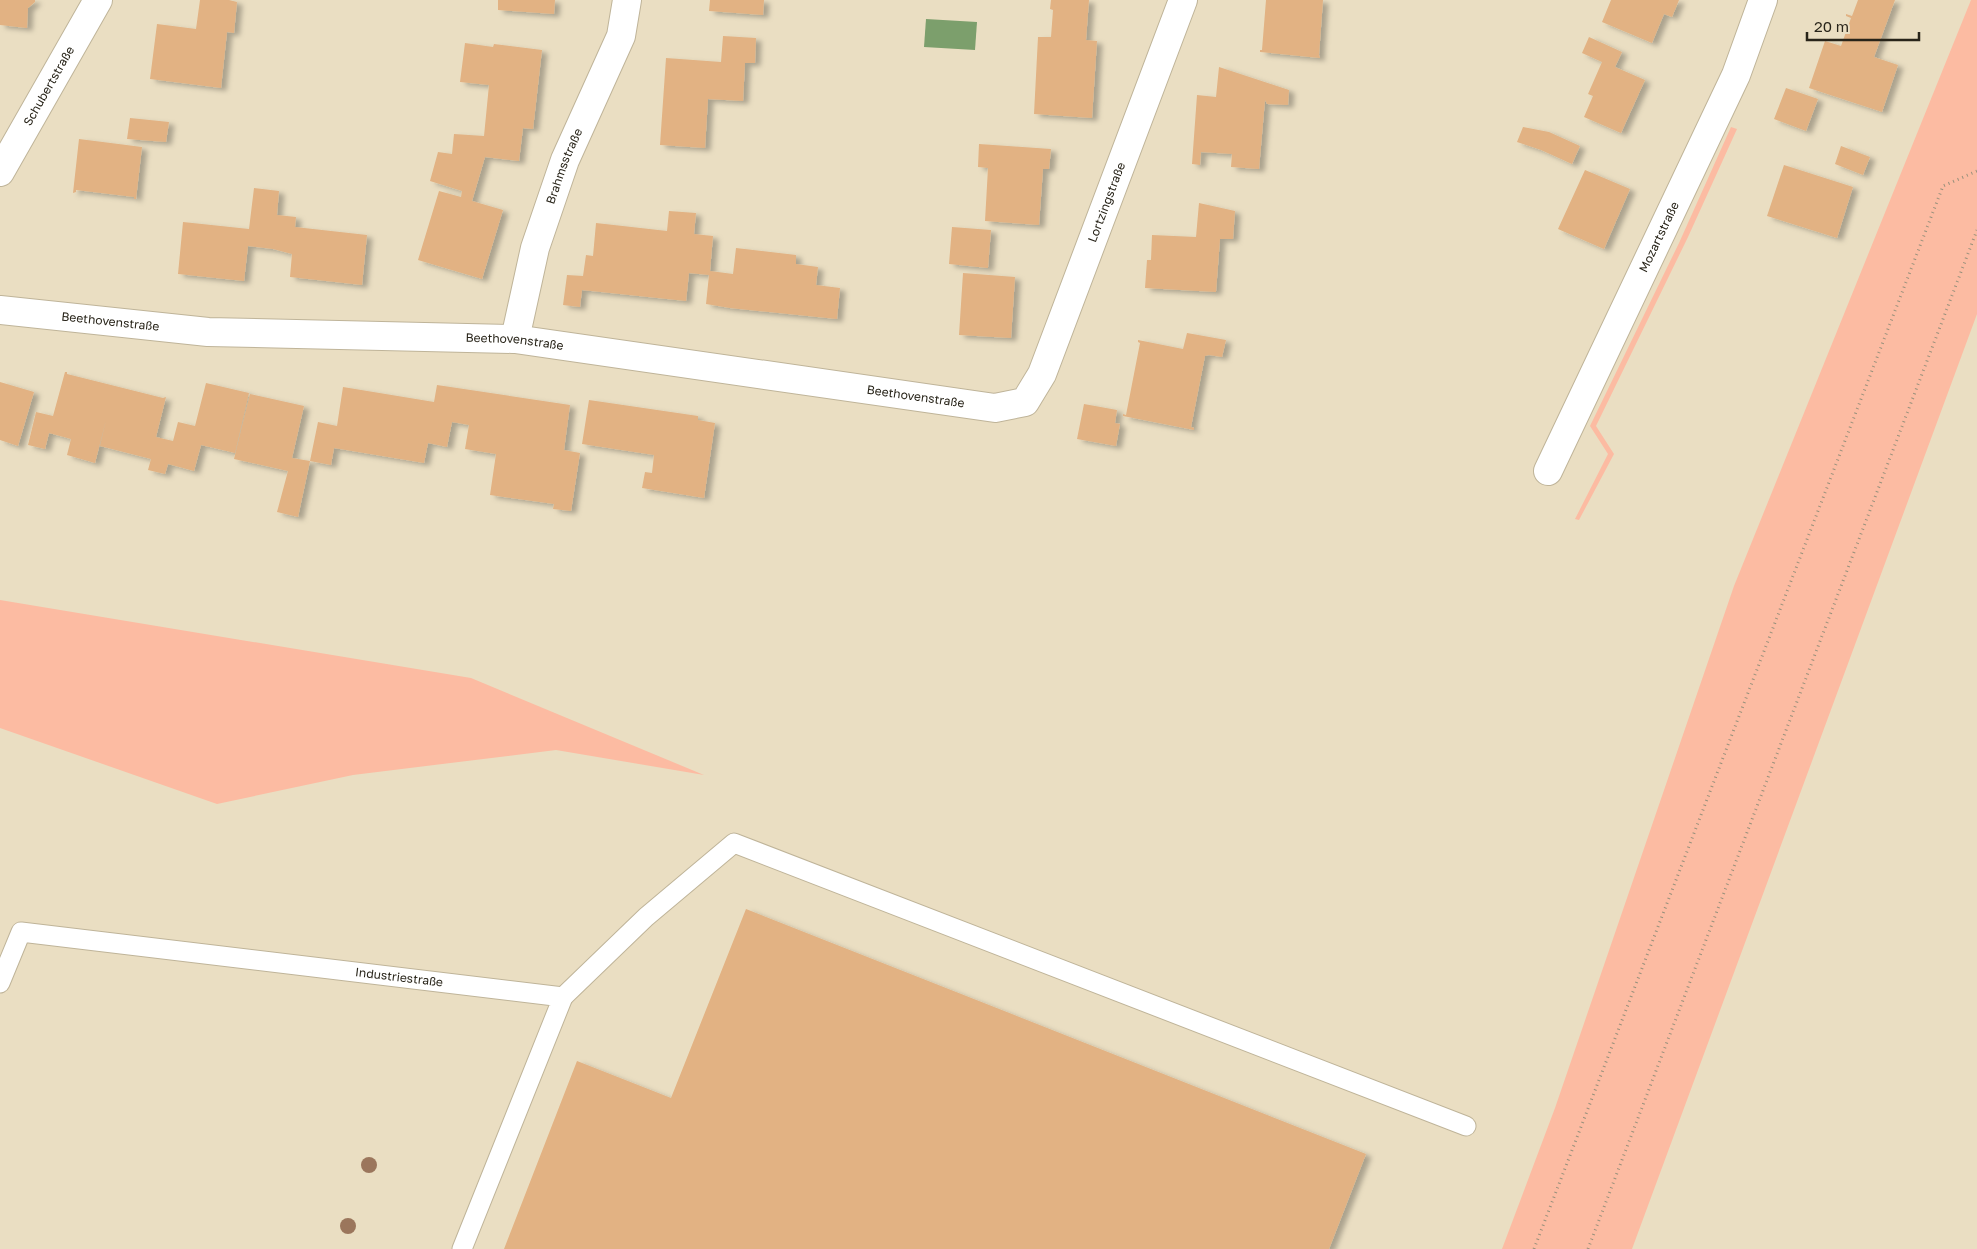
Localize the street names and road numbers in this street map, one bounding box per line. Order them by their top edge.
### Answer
street label: Schubertstraße [20,43,77,128]
street label: Brahmsstraße [542,126,585,206]
street label: Lortzingstraße [1084,160,1128,244]
street label: Mozartstraße [1635,199,1682,275]
street label: Beethovenstraße [61,309,160,334]
street label: Beethovenstraße [465,330,565,353]
street label: Beethovenstraße [866,382,966,411]
street label: Industriestraße [354,964,444,990]

